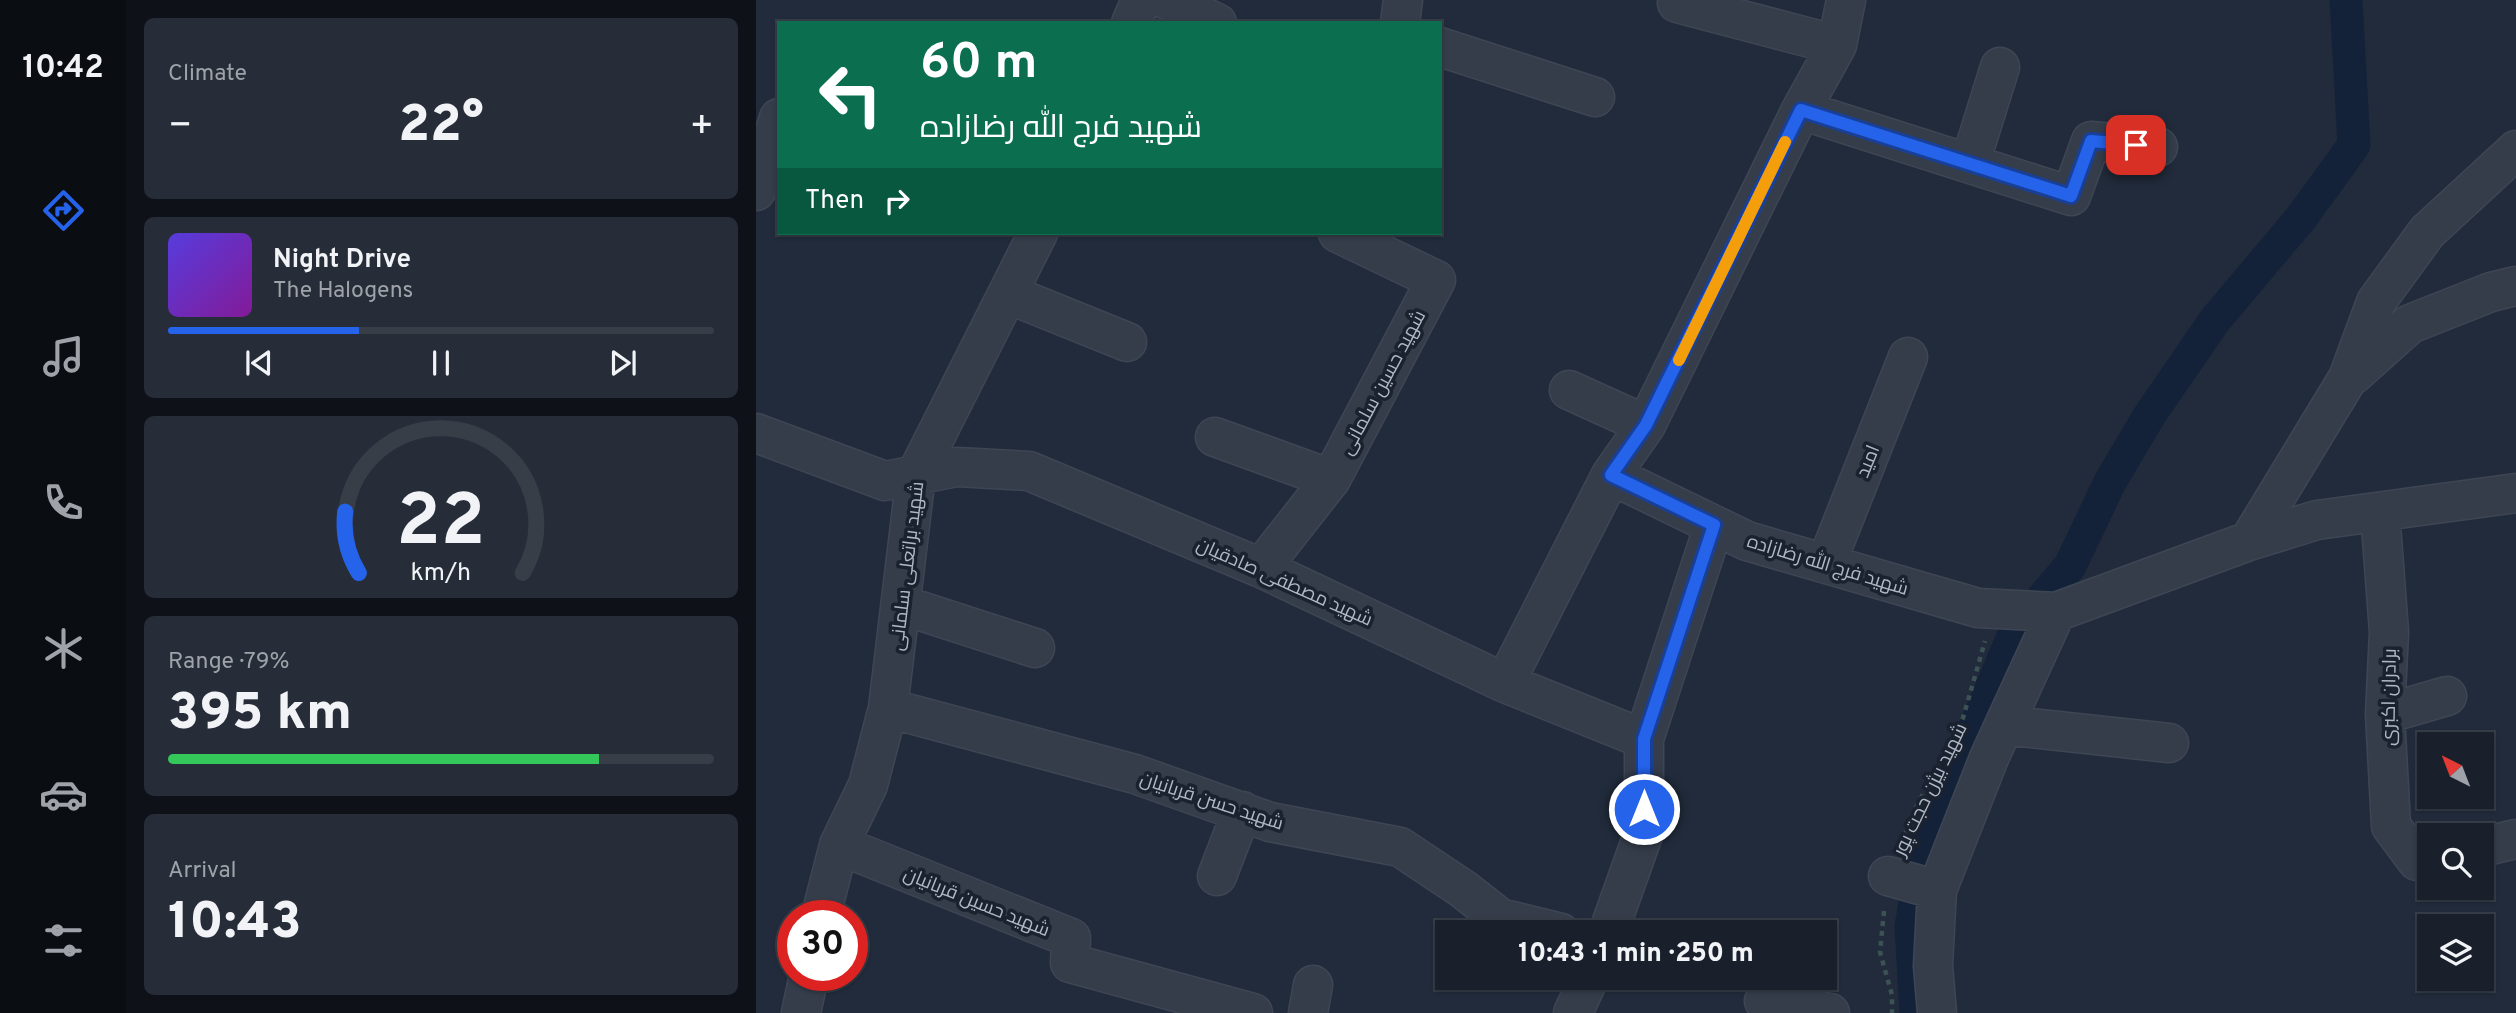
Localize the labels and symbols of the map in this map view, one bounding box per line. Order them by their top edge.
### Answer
pin [2106,115,2166,175]
street label: شهید حسین سلمانی [1335,306,1432,459]
street label: امید [1852,442,1886,482]
street label: شهید براتعلی سلمانی [886,480,930,652]
street label: شهید فرج الله رضازاده [1744,528,1912,602]
street label: شهید مصطفی صادقیان [1192,533,1376,632]
street label: برادران اکبری [2377,648,2403,746]
street label: شهید بیژن حجت پور [1888,719,1973,861]
north arrow [2417,732,2494,808]
street label: شهید حسن قربانیان [1137,767,1286,836]
position arrow [1607,772,1681,846]
street label: شهید حسین قربانیان [900,863,1053,943]
speed limit sign: 30 [777,900,868,991]

